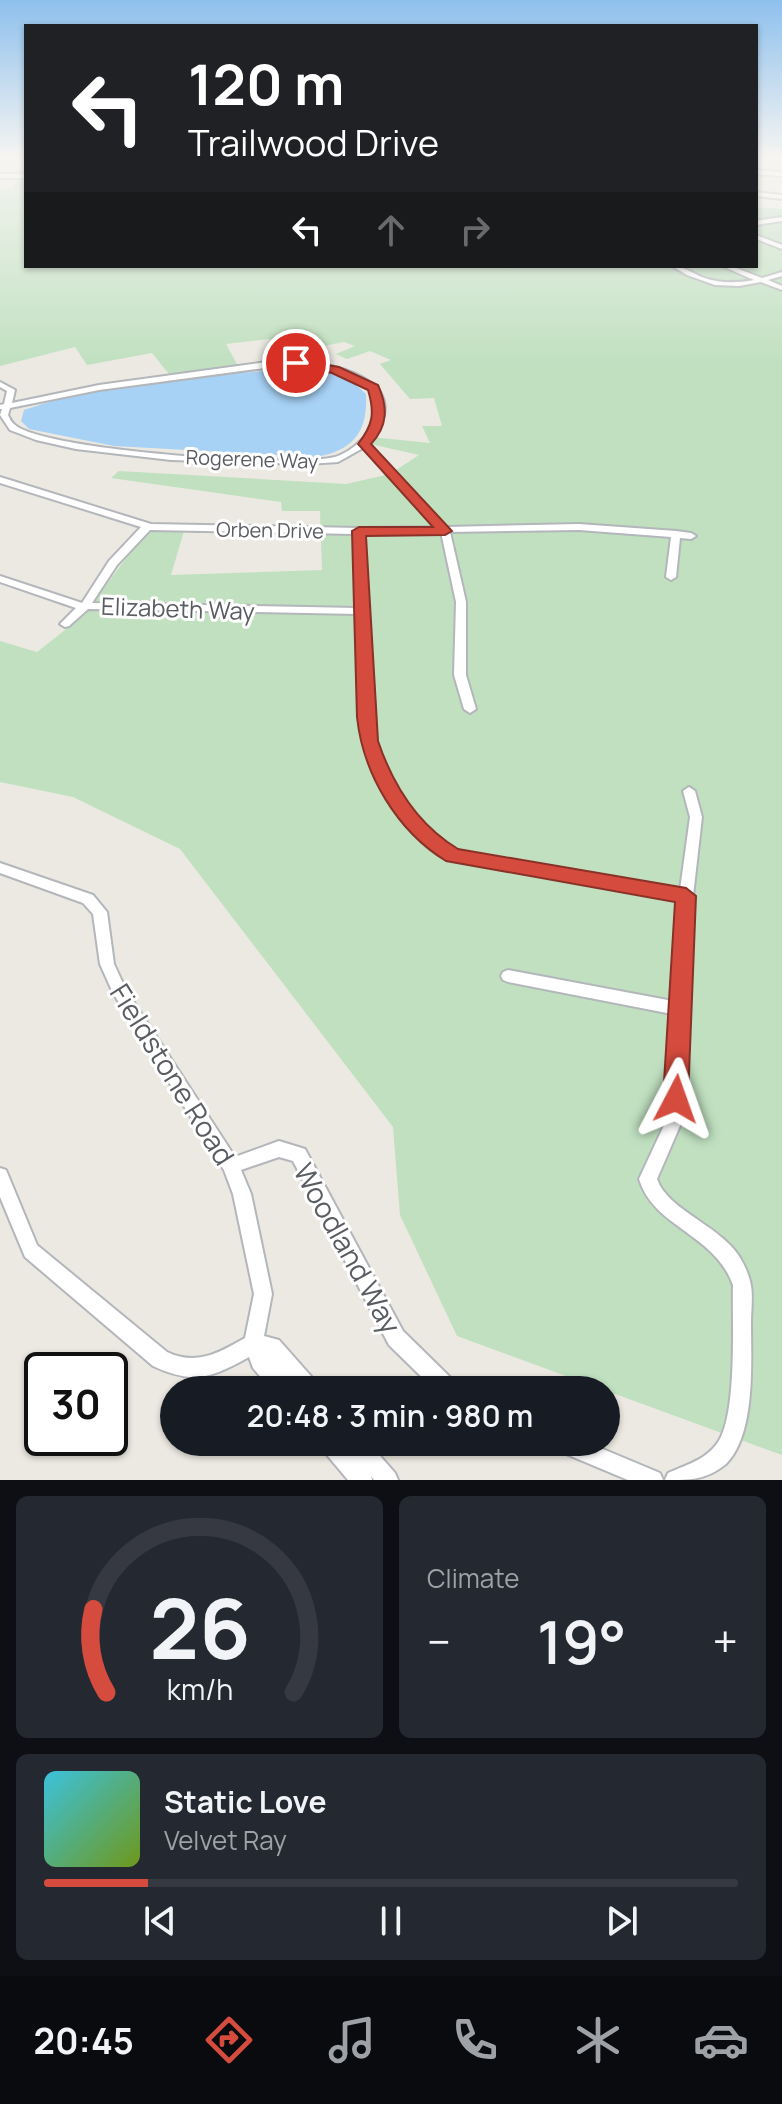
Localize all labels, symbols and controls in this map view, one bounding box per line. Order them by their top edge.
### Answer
text: 120 m [188,45,344,122]
icon: left [56,56,160,160]
text: Trailwood Drive [188,118,439,167]
icon: left [285,208,329,252]
icon: ahead [369,208,413,252]
icon: right [453,208,497,252]
pin [262,329,330,397]
icon: arrive [274,341,318,385]
street label: Rogerene Way [185,443,319,475]
street label: Orben Drive [216,516,324,544]
street label: Elizabeth Way [101,589,256,627]
street label: Fieldstone Road [102,976,244,1172]
position arrow [634,1057,718,1141]
street label: Woodland Way [285,1156,411,1340]
speed limit sign: 30 [24,1352,128,1456]
text: 20:48 · 3 min · 980 m [247,1395,533,1436]
text: Climate [427,1560,519,1596]
text: 26 [149,1570,250,1684]
text: 19° [537,1600,627,1682]
text: − [427,1611,451,1671]
text: + [713,1611,738,1671]
text: km/h [166,1670,233,1709]
text: Static Love [164,1781,327,1822]
text: Velvet Ray [164,1822,287,1858]
icon: previous [138,1899,182,1943]
icon: pause [369,1899,413,1943]
icon: next [600,1899,644,1943]
icon: directions [201,2012,257,2068]
icon: music [324,2012,380,2068]
icon: phone [447,2012,503,2068]
icon: climate [570,2012,626,2068]
icon: car [693,2012,749,2068]
text: 20:45 [33,2016,134,2065]

